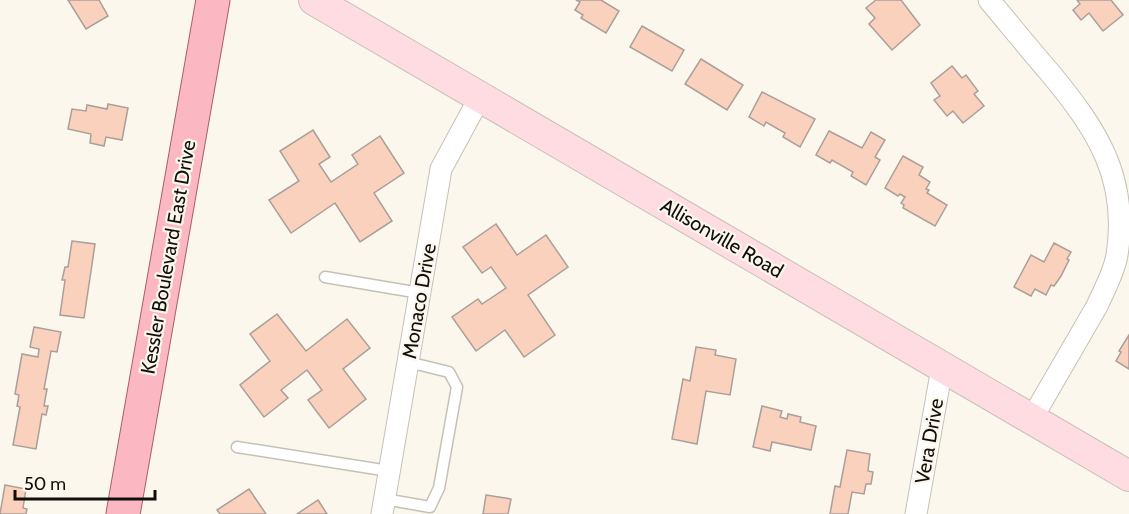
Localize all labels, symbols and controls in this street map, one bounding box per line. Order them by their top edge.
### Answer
street label: Kessler Boulevard East Drive [136,138,200,376]
street label: Allisonville Road [656,193,788,283]
street label: Monaco Drive [397,241,441,361]
street label: Vera Drive [910,396,948,486]
scale bar [15,463,154,501]
text: 50 m [24,473,66,495]

